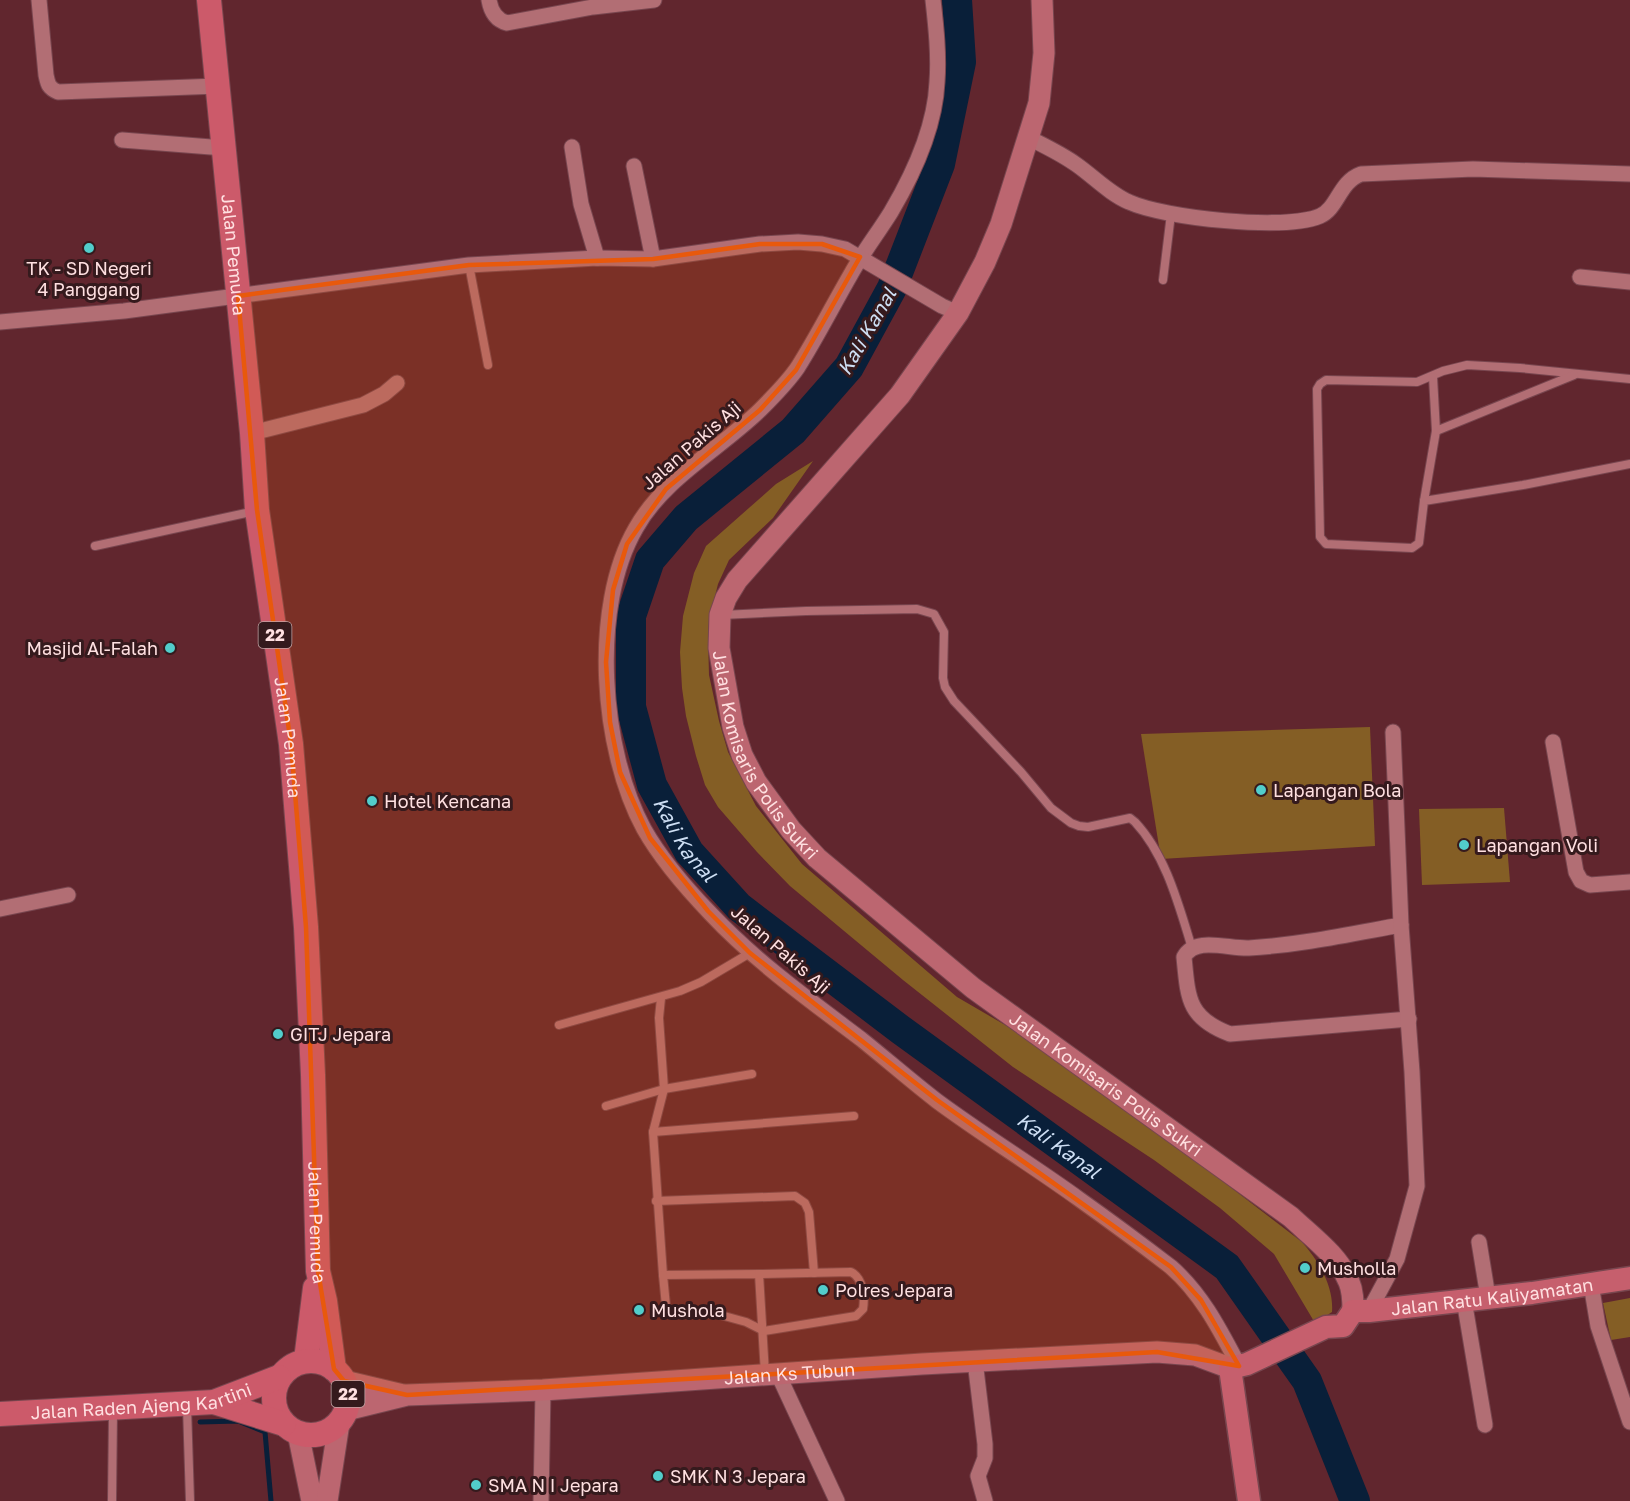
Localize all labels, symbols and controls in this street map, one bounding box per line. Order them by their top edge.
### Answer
street label: Jalan Pemuda [217,193,251,316]
marker: TK - SD Negeri 4 Panggang [82,241,96,255]
place label: TK - SD Negeri 4 Panggang [26,257,152,300]
water label: Kali Kanal [831,283,901,379]
street label: Jalan Pakis Aji [637,396,745,494]
road number: 22 [258,622,292,648]
place label: Masjid Al-Falah [26,637,158,659]
marker: Masjid Al-Falah [163,641,177,655]
street label: Jalan Komisaris Polis Sukri [709,649,823,864]
street label: Jalan Pemuda [270,675,306,799]
place label: Lapangan Bola [1273,779,1402,801]
marker: Lapangan Bola [1254,783,1268,797]
place label: Hotel Kencana [384,790,511,812]
water label: Kali Kanal [649,793,722,887]
marker: Hotel Kencana [365,794,379,808]
place label: Lapangan Voli [1476,834,1598,856]
marker: Lapangan Voli [1457,838,1471,852]
street label: Jalan Pakis Aji [727,900,835,998]
street label: Jalan Komisaris Polis Sukri [1005,1007,1207,1161]
place label: GITJ Jepara [290,1023,391,1045]
marker: GITJ Jepara [271,1027,285,1041]
water label: Kali Kanal [1013,1107,1106,1183]
street label: Jalan Pemuda [304,1161,332,1286]
place label: Musholla [1317,1257,1396,1279]
marker: Musholla [1298,1261,1312,1275]
street label: Jalan Ratu Kaliyamatan [1390,1273,1595,1320]
place label: Polres Jepara [835,1279,953,1301]
marker: Polres Jepara [816,1283,830,1297]
place label: Mushola [651,1299,725,1321]
marker: Mushola [632,1303,646,1317]
street label: Jalan Ks Tubun [723,1358,856,1389]
street label: Jalan Raden Ajeng Kartini [30,1378,254,1423]
road number: 22 [332,1381,364,1407]
place label: SMK N 3 Jepara [670,1465,806,1487]
marker: SMK N 3 Jepara [651,1469,665,1483]
place label: SMA N I Jepara [488,1474,619,1496]
marker: SMA N I Jepara [469,1478,483,1492]

